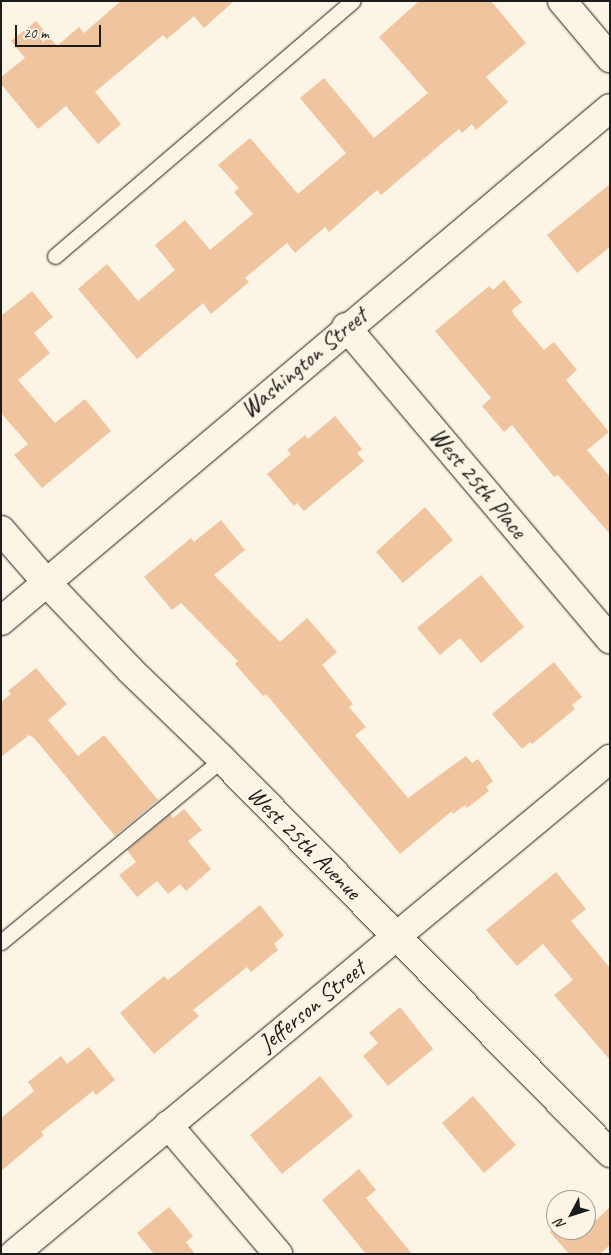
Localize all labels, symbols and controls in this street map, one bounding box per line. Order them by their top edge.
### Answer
scale bar [18,15,104,47]
text: 20 m [23,24,49,43]
street label: Washington Street [235,302,373,424]
street label: West 25th Place [423,422,533,544]
street label: West 25th Avenue [241,780,367,906]
street label: Jefferson Street [253,954,371,1058]
north arrow [546,1190,596,1240]
text: N [551,1216,569,1233]

